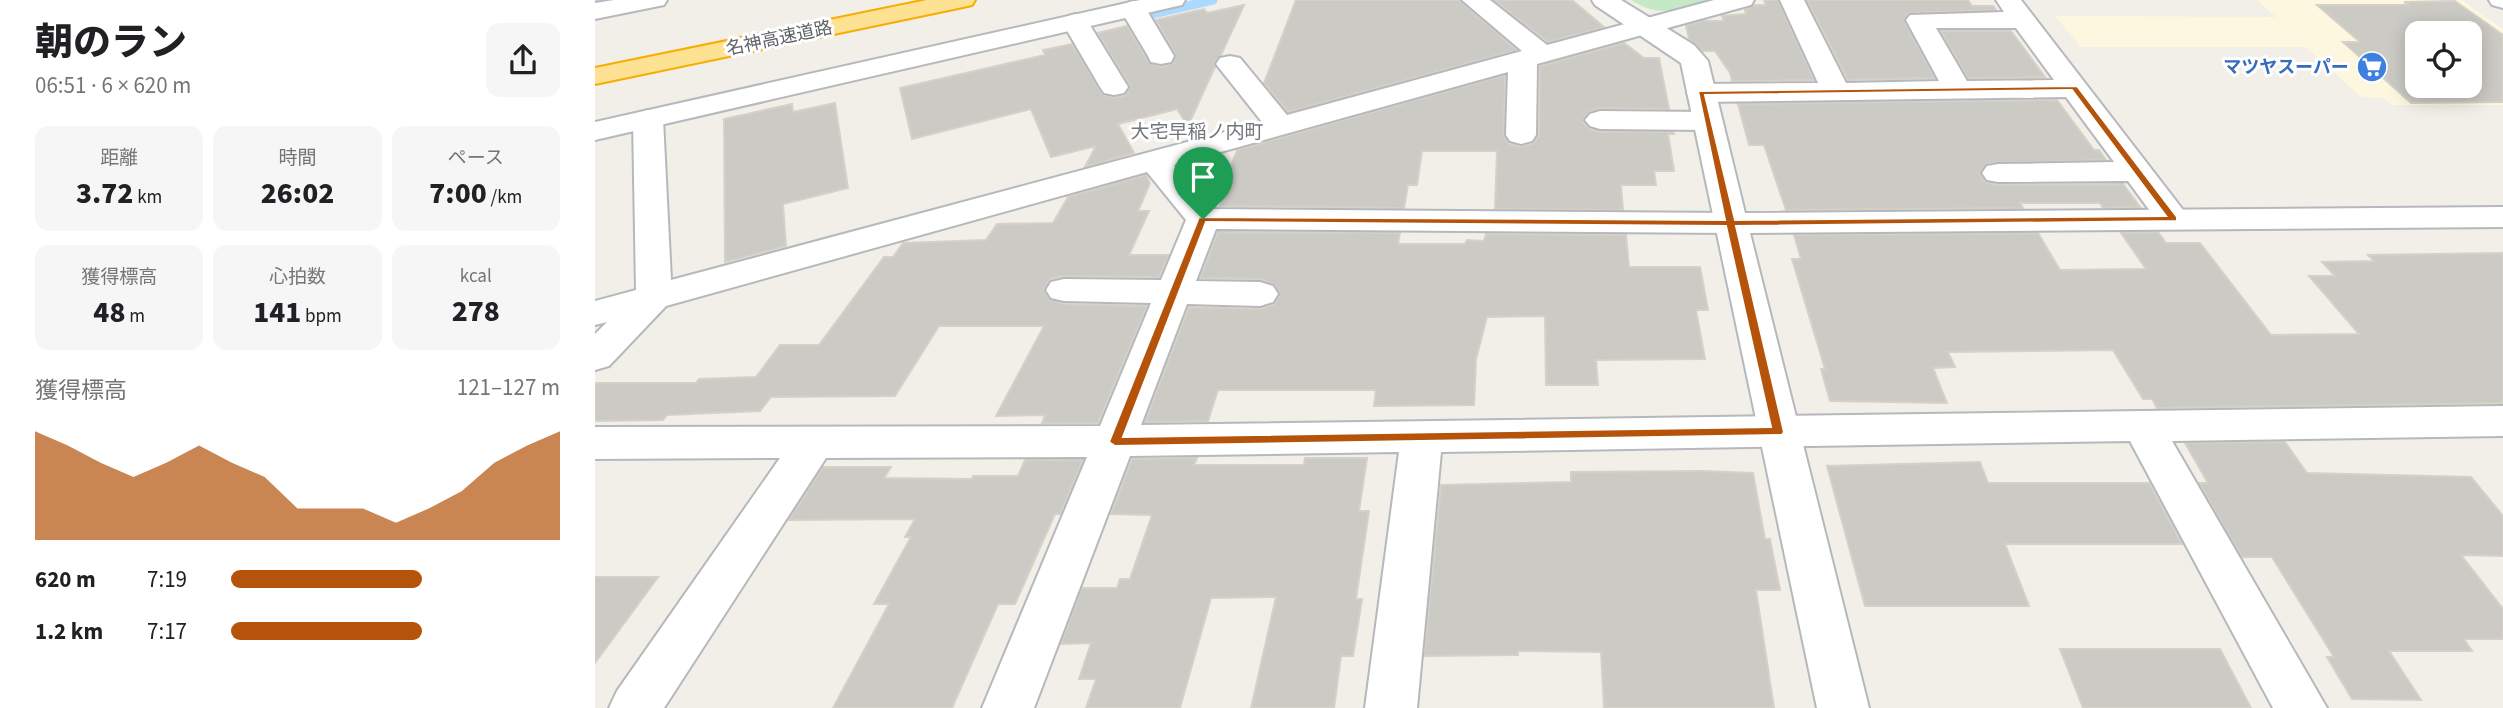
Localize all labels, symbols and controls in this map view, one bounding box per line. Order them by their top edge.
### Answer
street label: 名神高速道路 [724,15,835,62]
text: 朝のラン [35,16,187,70]
map controls [2405,21,2482,98]
button: locate [2405,21,2482,98]
button: share [486,23,560,97]
supermarket icon: マツヤスーパー [2355,50,2389,84]
place label: マツヤスーパー [2223,55,2349,80]
text: 06:51 · 6 × 620 m [35,69,191,102]
district label: 大宅早稲ノ内町 [1130,119,1264,146]
text: 距離 [100,145,138,172]
text: 時間 [278,145,317,172]
text: ペース [448,145,504,172]
pin [1173,147,1233,219]
icon: arrive [1184,158,1222,196]
text: 3.72 [76,172,133,215]
text: 26:02 [261,172,334,215]
text: 7:00 [429,172,487,215]
text: km [133,184,162,211]
text: /km [487,184,522,211]
text: kcal [460,263,492,290]
text: 獲得標高 [81,264,157,291]
text: 心拍数 [269,264,326,291]
text: 278 [452,290,500,333]
text: 48 [93,291,125,334]
text: 141 [253,291,301,334]
text: m [125,303,145,330]
text: bpm [301,303,342,330]
text: 121–127 m [457,371,560,404]
text: 獲得標高 [35,374,127,407]
text: 620 m [35,563,96,596]
text: 7:19 [147,563,187,596]
text: 1.2 km [35,615,103,648]
text: 7:17 [147,615,187,648]

